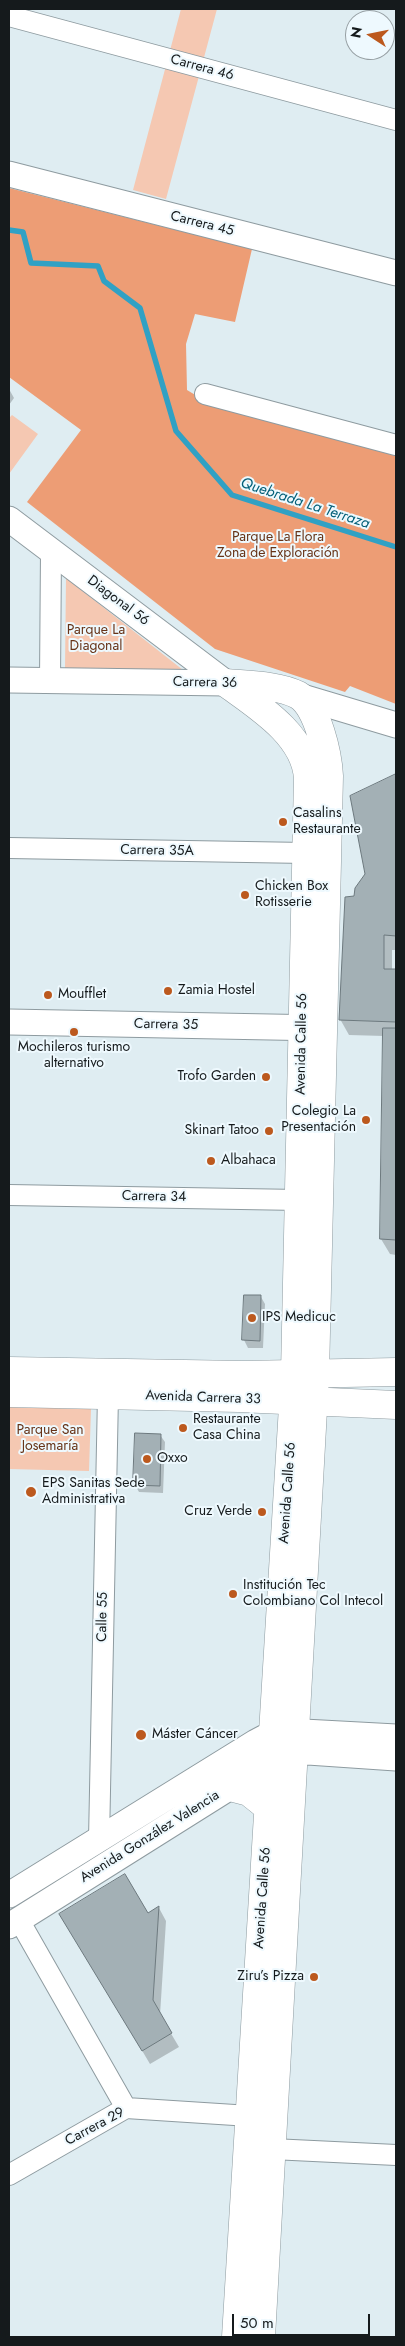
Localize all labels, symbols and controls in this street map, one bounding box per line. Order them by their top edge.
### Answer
north arrow [345,10,395,60]
text: N [345,25,367,40]
street label: Carrera 46 [168,51,236,85]
street label: Carrera 45 [169,208,235,240]
water label: Quebrada La Terraza [238,475,372,533]
park label: Parque La Flora Zona de Exploración [217,530,339,562]
street label: Diagonal 56 [84,572,152,630]
park label: Parque La Diagonal [67,623,125,656]
street label: Carrera 36 [173,674,237,692]
place label: Casalins Restaurante [293,806,361,839]
marker: Casalins Restaurante [277,816,289,828]
street label: Carrera 35A [120,842,194,860]
place label: Chicken Box Rotisserie [255,879,328,912]
marker: Chicken Box Rotisserie [239,889,251,901]
place label: Zamia Hostel [178,983,255,999]
marker: Zamia Hostel [162,985,174,997]
place label: Moufflet [58,987,106,1003]
marker: Moufflet [42,989,54,1001]
street label: Avenida Calle 56 [293,993,311,1095]
street label: Carrera 35 [134,1016,198,1034]
marker: Mochileros turismo alternativo [68,1026,80,1038]
place label: Mochileros turismo alternativo [18,1040,130,1072]
place label: Trofo Garden [178,1069,256,1085]
marker: Trofo Garden [260,1071,272,1083]
place label: Colegio La Presentación [281,1104,356,1136]
marker: Colegio La Presentación [360,1114,372,1126]
place label: Skinart Tatoo [185,1123,259,1139]
marker: Skinart Tatoo [263,1125,275,1137]
place label: Albahaca [221,1153,276,1169]
marker: Albahaca [205,1155,217,1167]
street label: Carrera 34 [122,1188,186,1206]
place label: IPS Medicuc [262,1310,336,1326]
marker: IPS Medicuc [246,1312,258,1324]
street label: Avenida Carrera 33 [145,1388,261,1408]
place label: Restaurante Casa China [193,1412,261,1444]
marker: Restaurante Casa China [177,1422,189,1434]
park label: Parque San Josemaría [16,1423,84,1455]
street label: Avenida Calle 56 [276,1442,300,1544]
place label: Oxxo [157,1451,188,1467]
marker: Oxxo [141,1453,153,1465]
place label: EPS Sanitas Sede Administrativa [42,1476,145,1508]
marker: EPS Sanitas Sede Administrativa [24,1485,38,1499]
place label: Cruz Verde [184,1504,252,1520]
marker: Cruz Verde [256,1506,268,1518]
place label: Institución Tec Colombiano Col Intecol [243,1578,383,1610]
marker: Institución Tec Colombiano Col Intecol [227,1588,239,1600]
street label: Calle 55 [94,1592,112,1642]
place label: Máster Cáncer [152,1727,238,1743]
marker: Máster Cáncer [134,1728,148,1742]
street label: Avenida González Valencia [77,1787,223,1887]
street label: Avenida Calle 56 [251,1847,275,1949]
place label: Ziru’s Pizza [237,1969,304,1985]
marker: Ziru’s Pizza [308,1971,320,1983]
street label: Carrera 29 [62,2104,128,2150]
scale bar [235,2304,372,2336]
text: 50 m [240,2312,274,2334]

